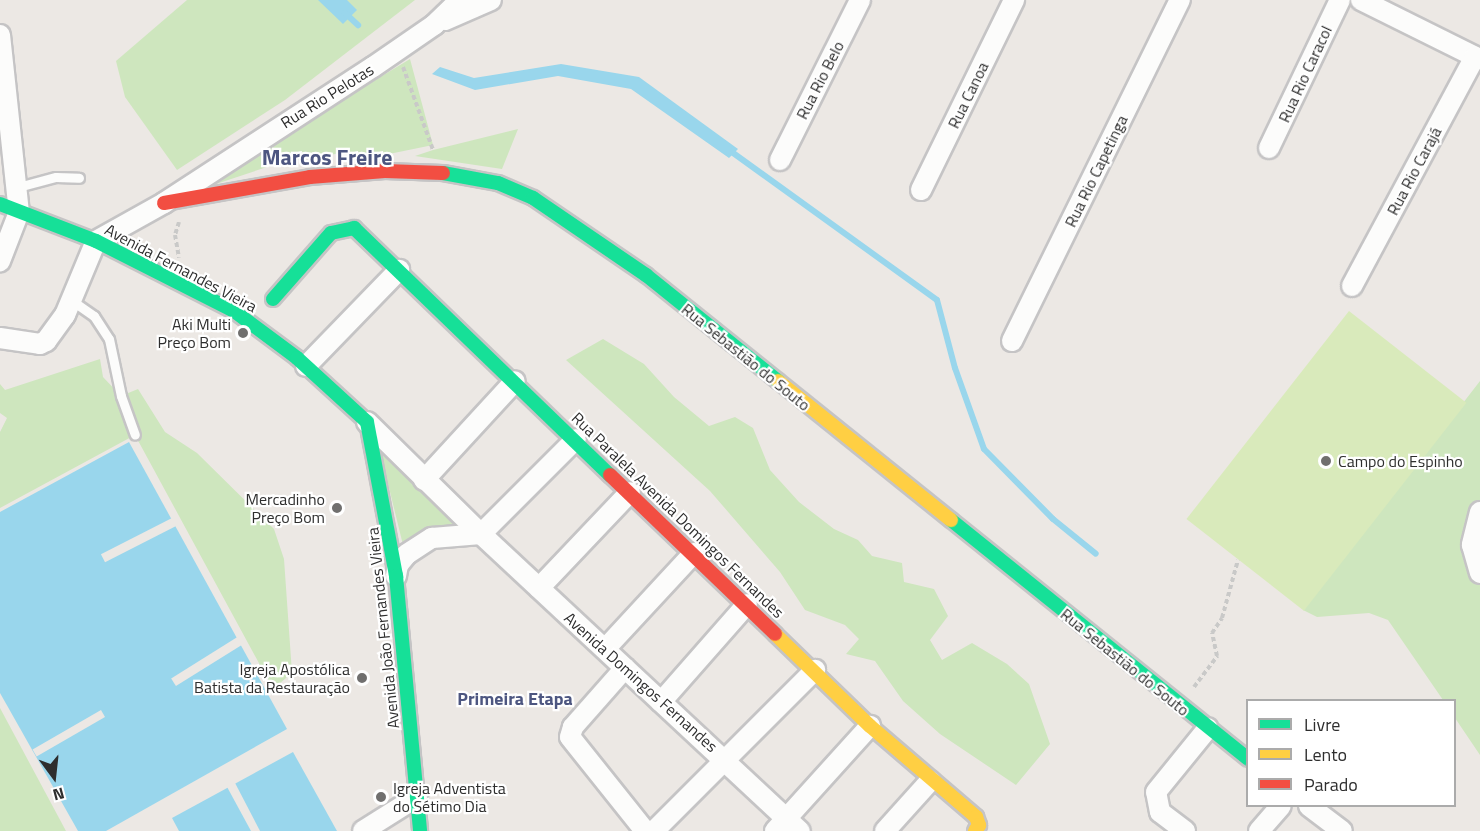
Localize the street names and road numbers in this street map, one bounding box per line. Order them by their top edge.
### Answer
street label: Rua Rio Caracol [1274,23,1336,125]
street label: Rua Rio Belo [792,38,848,122]
street label: Rua Canoa [944,59,992,131]
street label: Rua Rio Pelotas [277,60,377,132]
street label: Rua Rio Capetinga [1061,112,1131,230]
street label: Rua Rio Carajá [1383,124,1445,218]
street label: Avenida Fernandes Vieira [102,220,260,316]
street label: Rua Sebastião do Souto [678,299,814,415]
street label: Rua Paralela Avenida Domingos Fernandes [568,408,788,622]
street label: Avenida João Fernandes Vieira [363,526,403,730]
street label: Rua Sebastião do Souto [1057,604,1193,720]
street label: Avenida Domingos Fernandes [560,608,722,756]

